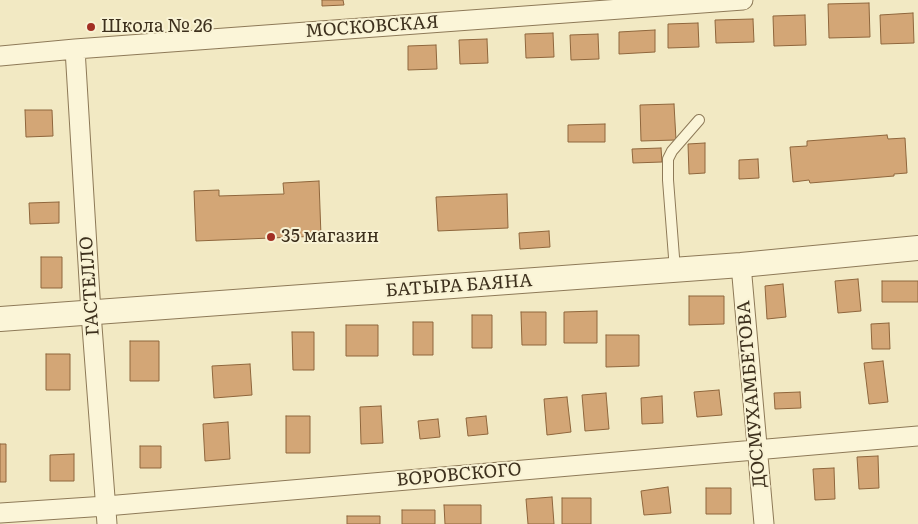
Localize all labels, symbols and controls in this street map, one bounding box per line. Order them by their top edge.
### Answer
street label: МОСКОВСКАЯ [305,12,439,42]
place label: Школа № 26 [101,16,212,38]
marker: Школа № 26 [85,21,97,33]
place label: 35 магазин [281,226,379,248]
marker: 35 магазин [265,231,277,243]
street label: ГАСТЕЛЛО [76,235,104,337]
street label: БАТЫРА БАЯНА [385,270,533,302]
street label: ДОСМУХАМБЕТОВА [733,300,771,488]
street label: ВОРОВСКОГО [396,459,522,491]

